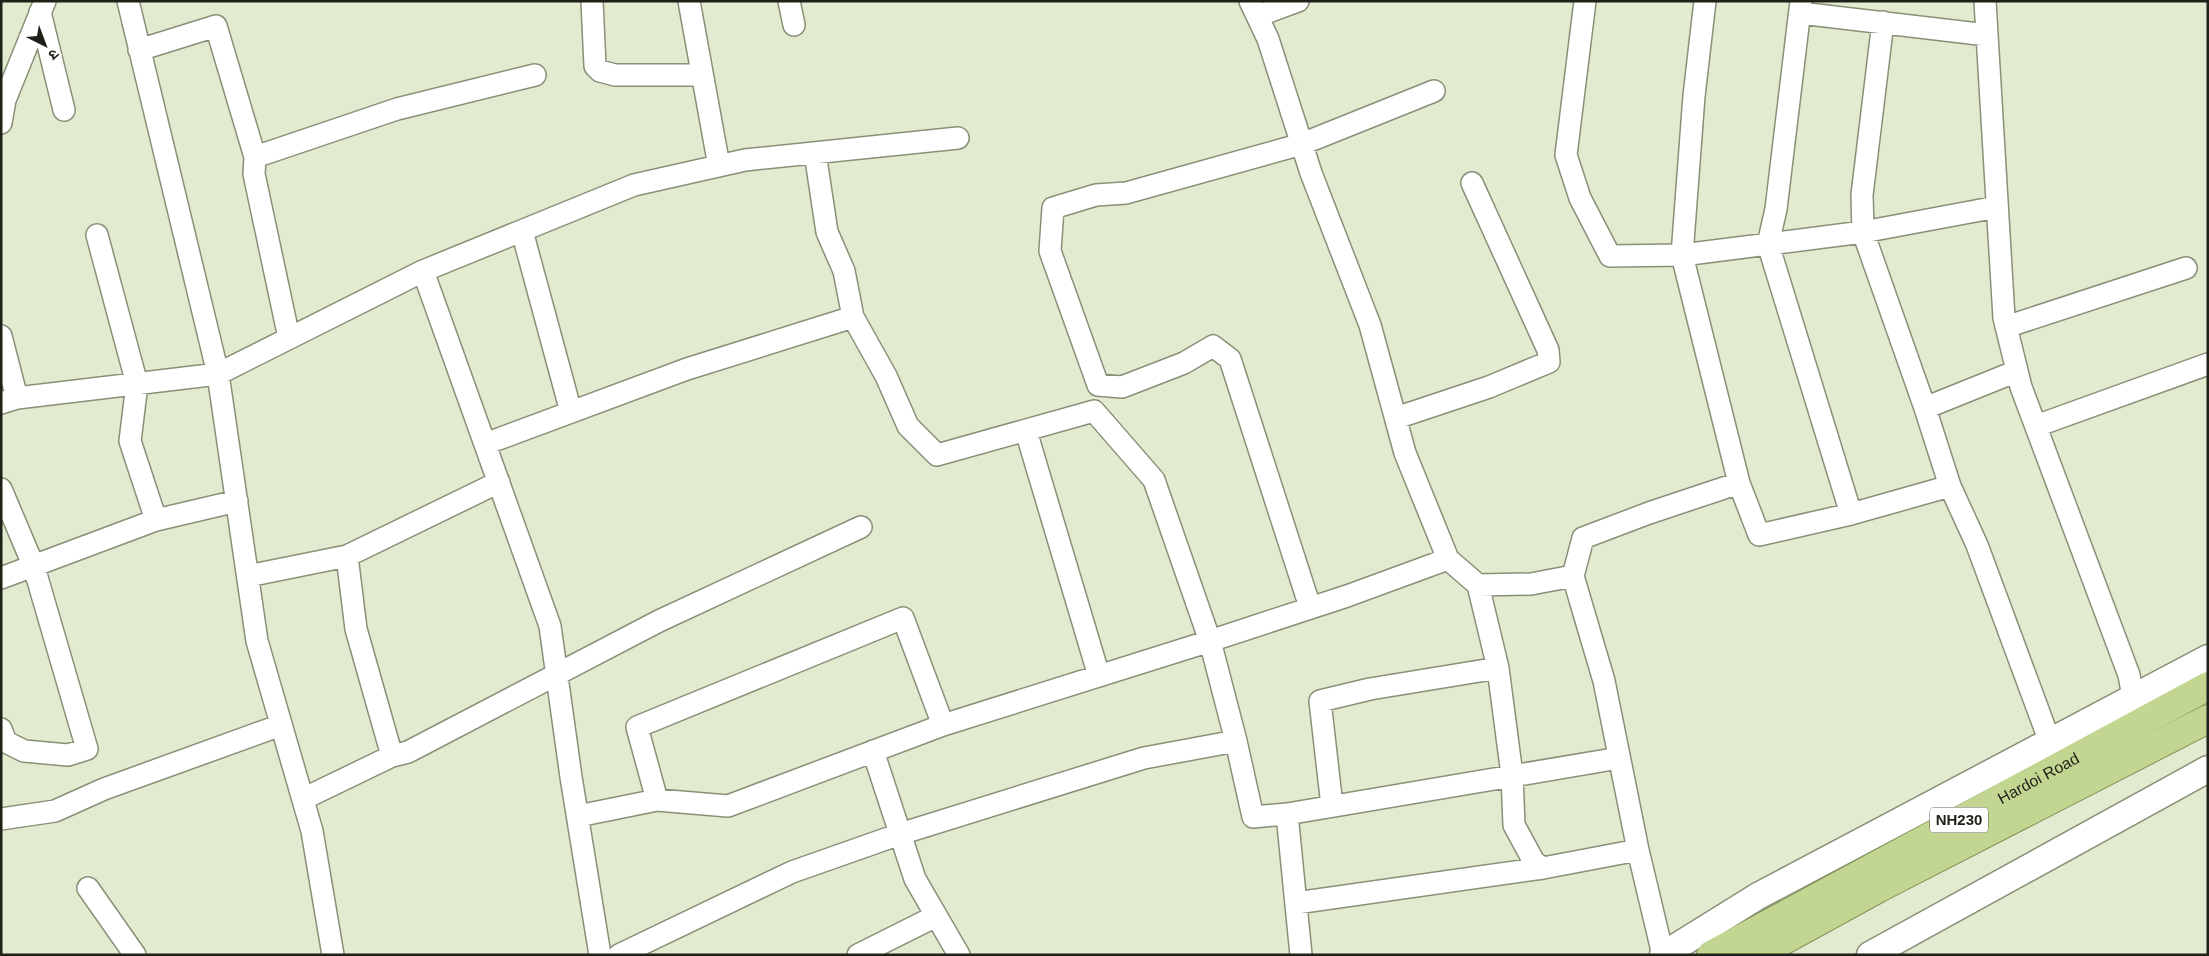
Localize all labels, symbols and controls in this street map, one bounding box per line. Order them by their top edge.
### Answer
north arrow [20,20,70,70]
text: उ [45,46,62,64]
street label: Hardoi Road [1995,749,2082,807]
road number: NH230 [1930,808,1988,832]

